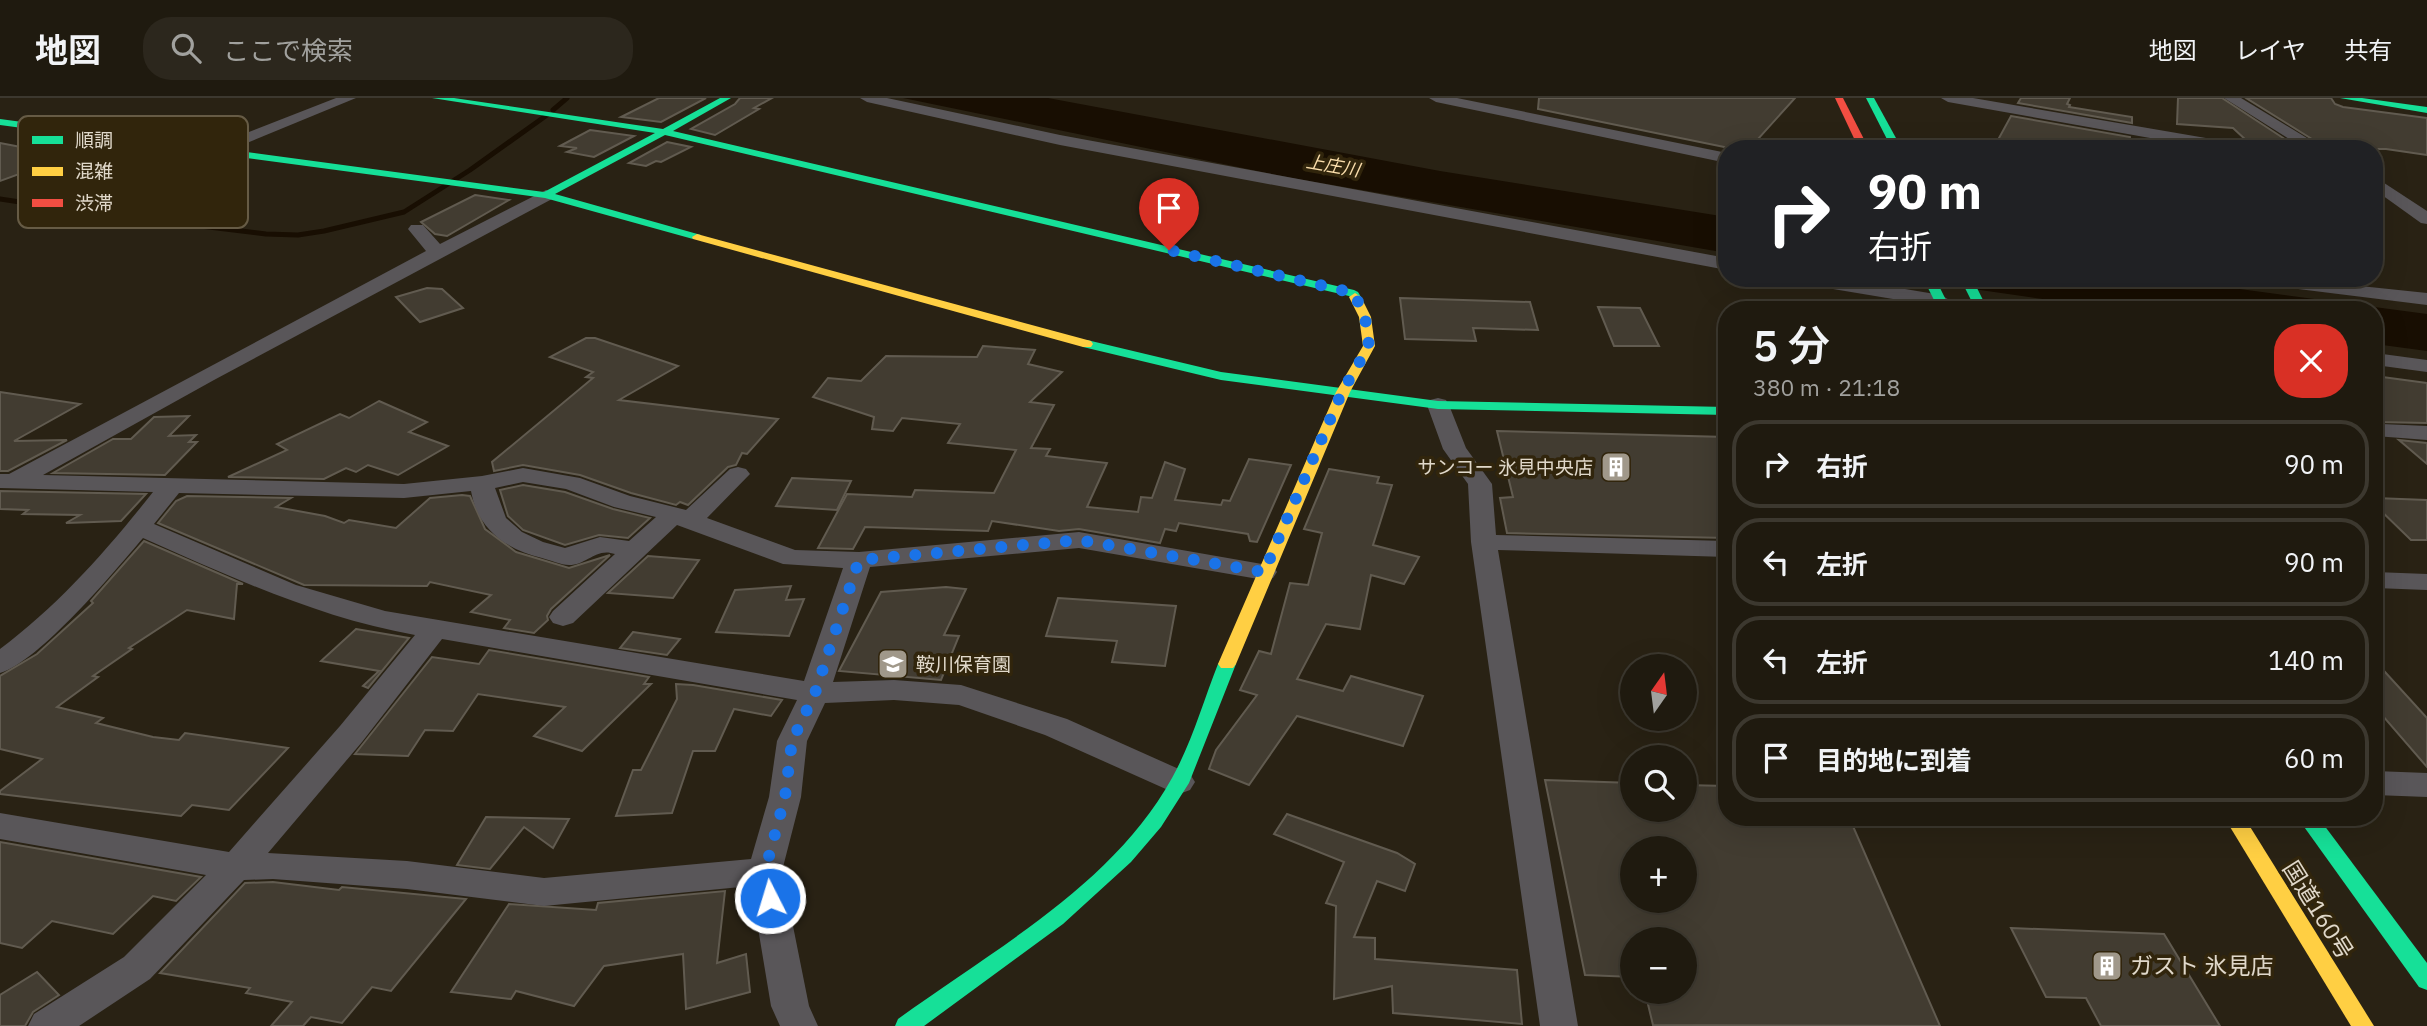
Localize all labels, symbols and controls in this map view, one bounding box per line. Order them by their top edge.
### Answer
search box [143,17,633,80]
text: 地図 [35,28,101,71]
icon: search [167,29,205,67]
text: ここで検索 [223,33,353,67]
text: 地図 [2149,34,2197,66]
text: レイヤ [2235,34,2306,66]
text: 共有 [2344,34,2392,66]
legend [18,116,248,228]
text: 順調 [75,128,113,152]
water label: 上庄川 [1305,149,1364,182]
text: 混雑 [75,159,113,183]
text: 90 m [1868,159,1982,222]
icon: right [1753,168,1844,259]
pin [1139,178,1199,250]
icon: arrive [1150,189,1188,227]
text: 渋滞 [75,191,113,215]
text: 右折 [1868,225,1932,267]
text: 5 分 [1753,318,1830,373]
button: close [2274,324,2348,398]
text: 380 m · 21:18 [1753,372,1900,402]
icon: right [1757,445,1795,483]
text: 90 m [2284,447,2344,481]
text: 右折 [1816,449,1868,483]
building icon: サンコー 氷見中央店 [1599,450,1633,484]
place label: サンコー 氷見中央店 [1418,455,1593,479]
icon: left [1757,543,1795,581]
text: 90 m [2284,545,2344,579]
text: 左折 [1816,547,1868,581]
icon: left [1757,641,1795,679]
text: 140 m [2268,643,2344,677]
text: 左折 [1816,645,1868,679]
school or university icon: 鞍川保育園 [876,647,910,681]
place label: 鞍川保育園 [916,652,1011,676]
north arrow [1620,654,1698,732]
map controls [1620,654,1697,1004]
icon: arrive [1757,739,1795,777]
text: 60 m [2284,741,2344,775]
text: 目的地に到着 [1816,743,1972,777]
button: search [1620,745,1697,822]
button: + [1620,836,1697,913]
street label: 国道160号 [2277,855,2361,964]
position arrow [733,861,807,935]
button: − [1620,927,1697,1004]
building icon: ガスト 氷見店 [2090,949,2124,983]
place label: ガスト 氷見店 [2130,950,2273,980]

